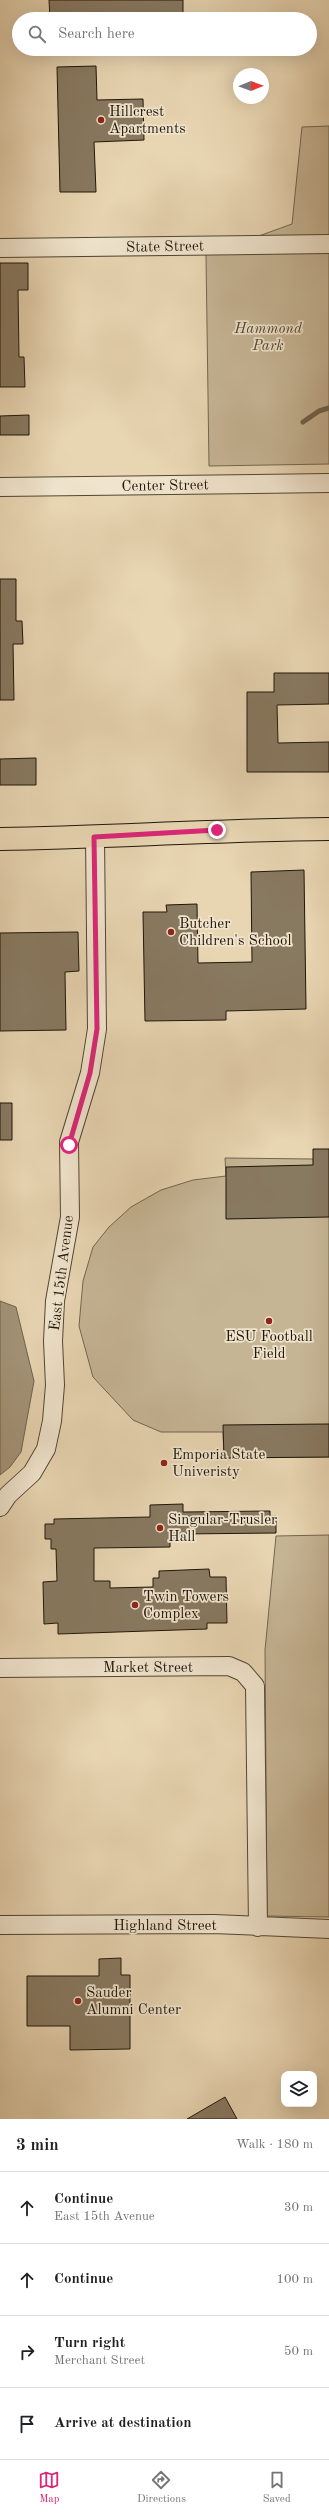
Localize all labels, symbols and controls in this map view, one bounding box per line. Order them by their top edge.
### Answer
search box [12,12,317,56]
icon: search [26,23,48,45]
text: Search here [58,27,135,42]
north arrow [233,68,269,104]
place label: Hillcrest Apartments [109,105,186,137]
marker: Hillcrest Apartments [96,115,106,125]
street label: State Street [126,239,204,256]
park label: Hammond Park [233,322,303,354]
street label: Center Street [121,478,209,495]
route end [208,821,226,839]
place label: Butcher Children's School [179,917,292,949]
marker: Butcher Children's School [166,927,176,937]
route start [60,1136,78,1154]
street label: East 15th Avenue [48,1214,77,1332]
marker: ESU Football Field [264,1316,274,1326]
place label: ESU Football Field [225,1330,313,1362]
place label: Emporia State Univeristy [172,1448,265,1480]
marker: Emporia State Univeristy [159,1458,169,1468]
place label: Singular-Trusler Hall [168,1513,277,1545]
marker: Singular-Trusler Hall [155,1523,165,1533]
place label: Twin Towers Complex [143,1590,229,1622]
marker: Twin Towers Complex [130,1600,140,1610]
street label: Market Street [103,1661,193,1676]
street label: Highland Street [113,1919,217,1934]
place label: Sauder Alumni Center [86,1986,181,2018]
marker: Sauder Alumni Center [73,1996,83,2006]
map controls [281,2071,317,2107]
button: layers [281,2071,317,2107]
text: 3 min [16,2137,59,2154]
text: Walk · 180 m [236,2138,313,2151]
text: Continue [54,2192,113,2207]
icon: ahead [16,2197,38,2219]
text: 30 m [284,2201,313,2214]
text: East 15th Avenue [54,2210,155,2223]
icon: ahead [16,2269,38,2291]
text: Continue [54,2272,113,2287]
text: 100 m [276,2273,313,2286]
text: Turn right [54,2336,125,2351]
icon: right [16,2341,38,2363]
text: 50 m [284,2345,313,2358]
text: Merchant Street [54,2354,145,2367]
icon: arrive [16,2413,38,2435]
text: Arrive at destination [54,2416,192,2431]
tab: Map [38,2469,60,2507]
tab: Directions [137,2469,186,2507]
tab: Saved [263,2469,291,2507]

